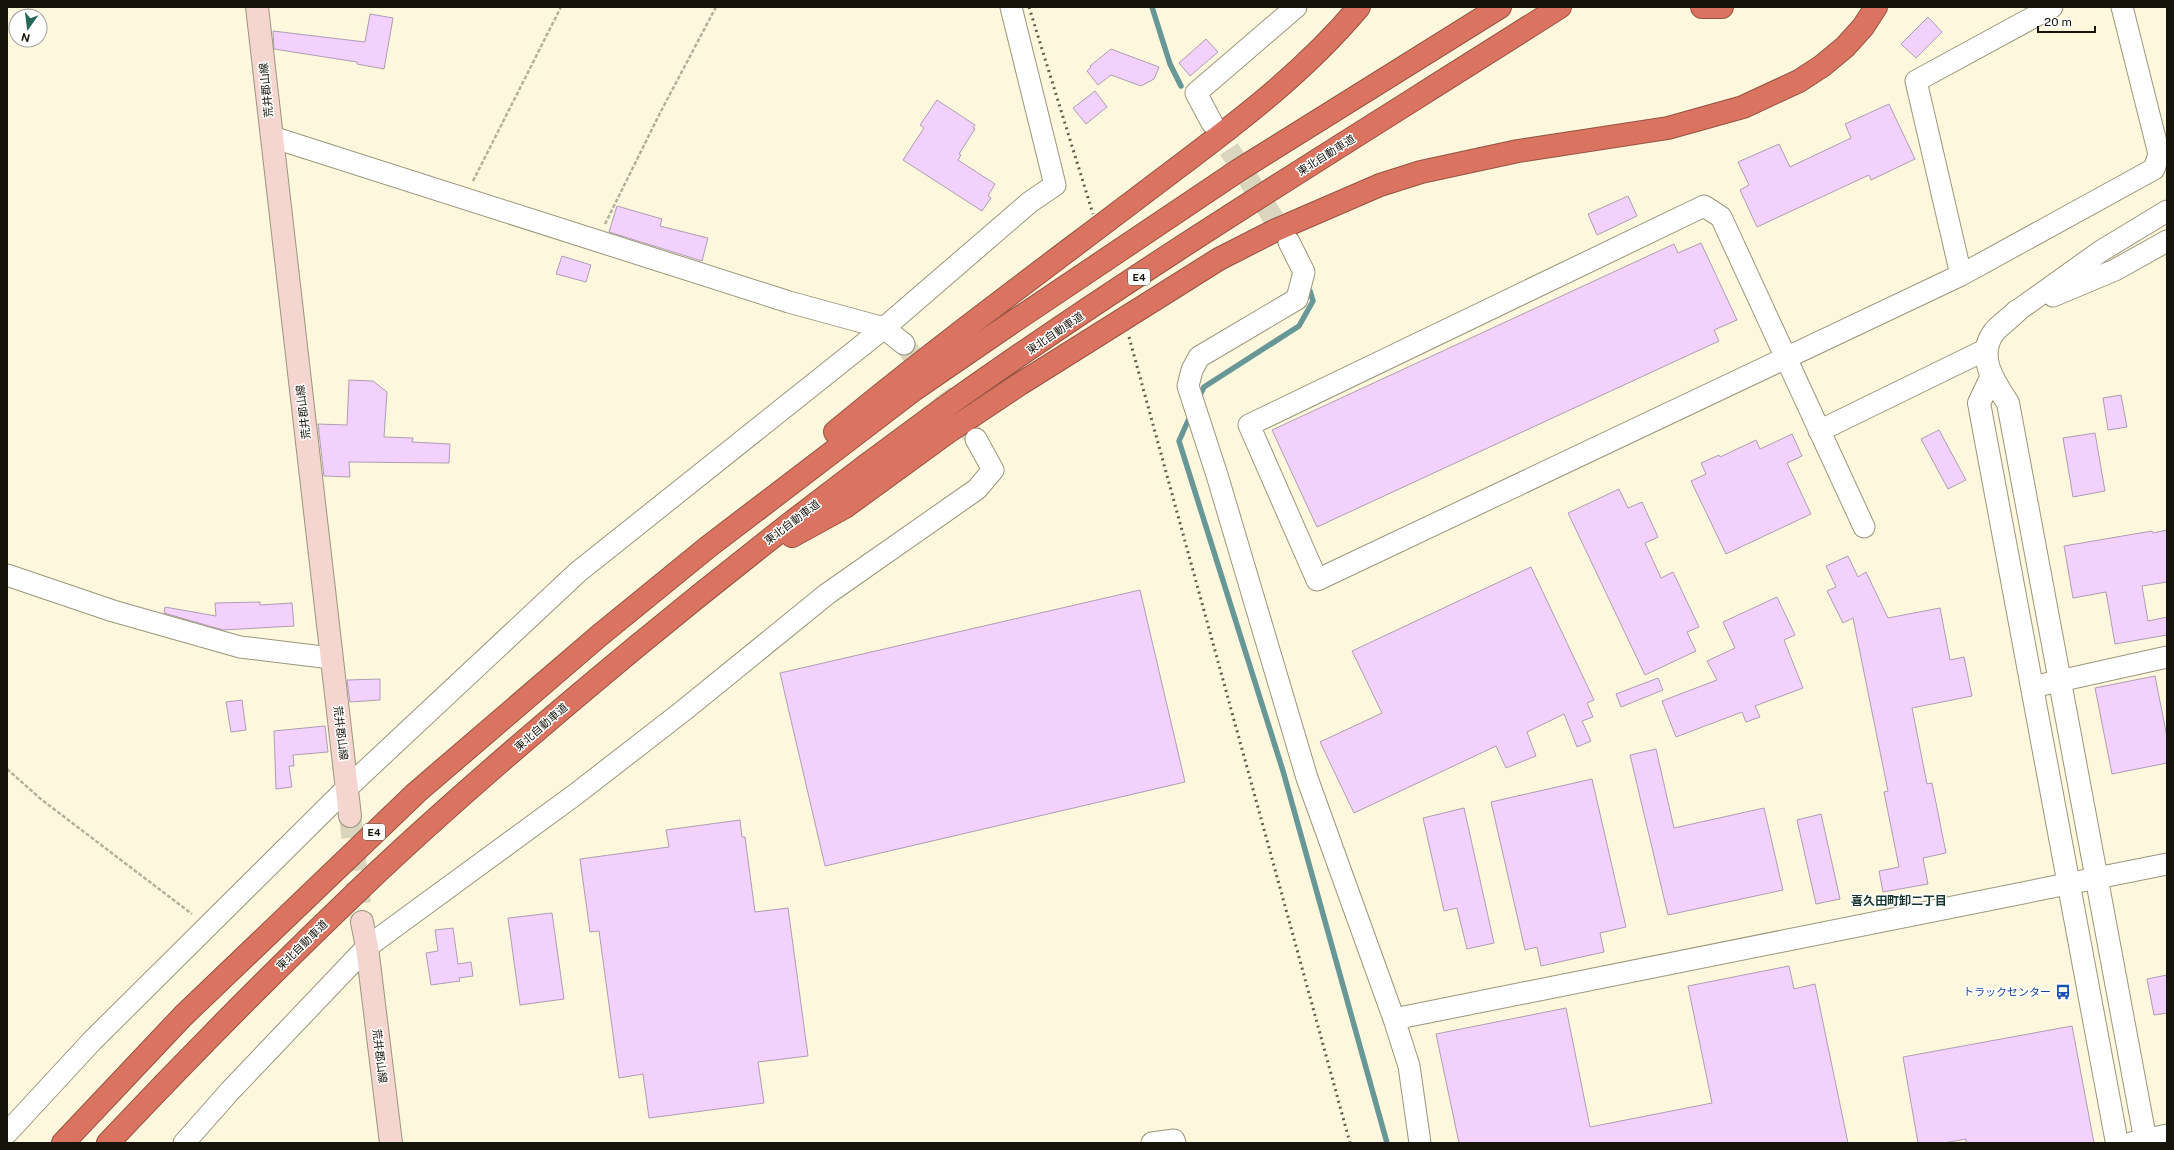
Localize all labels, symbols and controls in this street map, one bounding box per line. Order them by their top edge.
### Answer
north arrow [8,8,48,48]
scale bar [2038,8,2095,34]
text: 20 m [2044,15,2072,29]
text: N [20,31,31,45]
street label: 荒井郡山線 [257,62,275,118]
street label: 東北自動車道 [1295,132,1357,178]
road number: E4 [1128,269,1150,285]
street label: 東北自動車道 [1024,310,1086,356]
street label: 荒井郡山線 [294,384,312,440]
street label: 東北自動車道 [762,497,822,547]
street label: 東北自動車道 [512,701,570,753]
street label: 荒井郡山線 [332,705,350,761]
road number: E4 [363,824,385,840]
district label: 喜久田町卸二丁目 [1851,894,1947,908]
street label: 東北自動車道 [274,918,330,972]
bus stop icon: トラックセンター [2054,983,2072,1001]
place label: トラックセンター [1963,986,2051,998]
street label: 荒井郡山線 [371,1028,389,1084]

